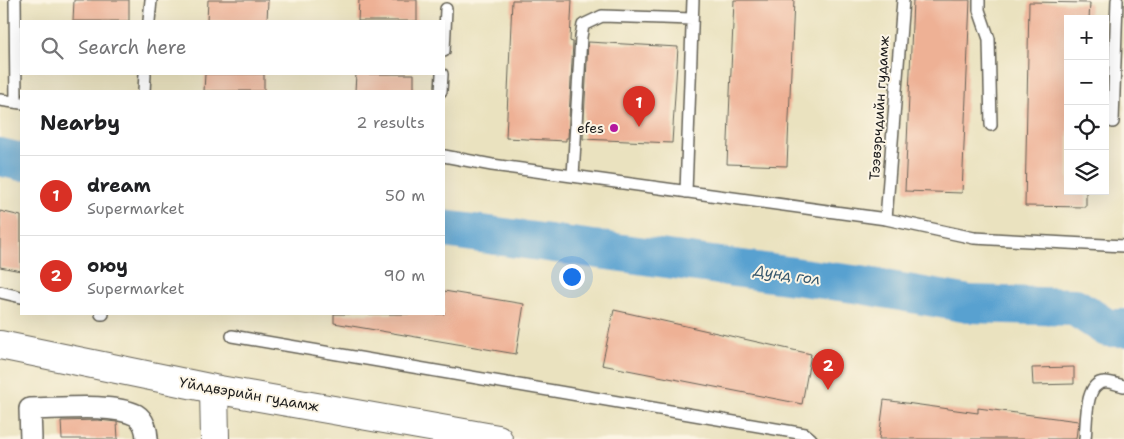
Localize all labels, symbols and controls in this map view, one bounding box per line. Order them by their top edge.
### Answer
map controls [1064,15,1109,195]
button: + [1064,15,1109,60]
search box [20,20,445,75]
icon: search [38,34,66,62]
text: Search here [78,35,187,60]
street label: Тээвэрчдийн гудамж [865,35,893,181]
button: − [1064,60,1109,105]
pin: 1 [623,86,655,127]
button: locate [1064,105,1109,150]
text: Nearby [40,109,120,137]
text: 2 results [356,112,425,133]
place label: efes [577,119,604,137]
marker: efes [608,122,620,134]
button: layers [1064,150,1109,195]
text: dream [87,173,151,198]
text: 1 [52,185,60,206]
text: 50 m [385,185,425,206]
text: Supermarket [87,198,184,219]
text: оюу [87,253,128,278]
water label: Дунд гол [751,260,822,290]
your location [559,264,585,290]
text: 2 [50,265,62,286]
text: 90 m [384,265,425,286]
text: Supermarket [87,278,184,299]
pin: 2 [812,349,844,390]
street label: Yйлдвэрийн гудамж [178,373,321,415]

